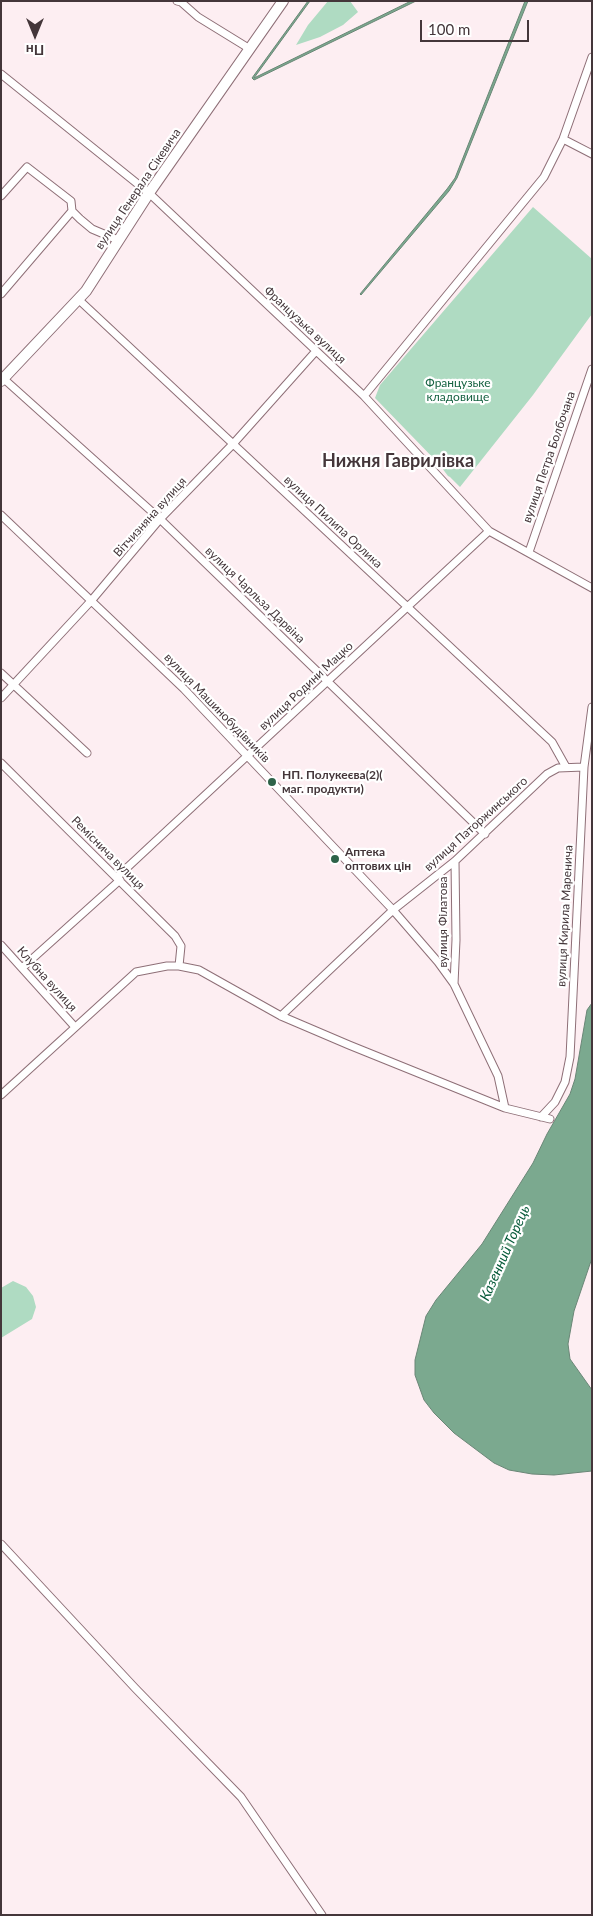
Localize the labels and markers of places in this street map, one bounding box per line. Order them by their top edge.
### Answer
place label: НП. Полукеєва(2)( маг. продукти) [282,768,382,796]
marker: НП. Полукеєва(2)( маг. продукти) [266,776,278,788]
place label: Аптека оптових цін [345,845,411,873]
marker: Аптека оптових цін [329,853,341,865]

